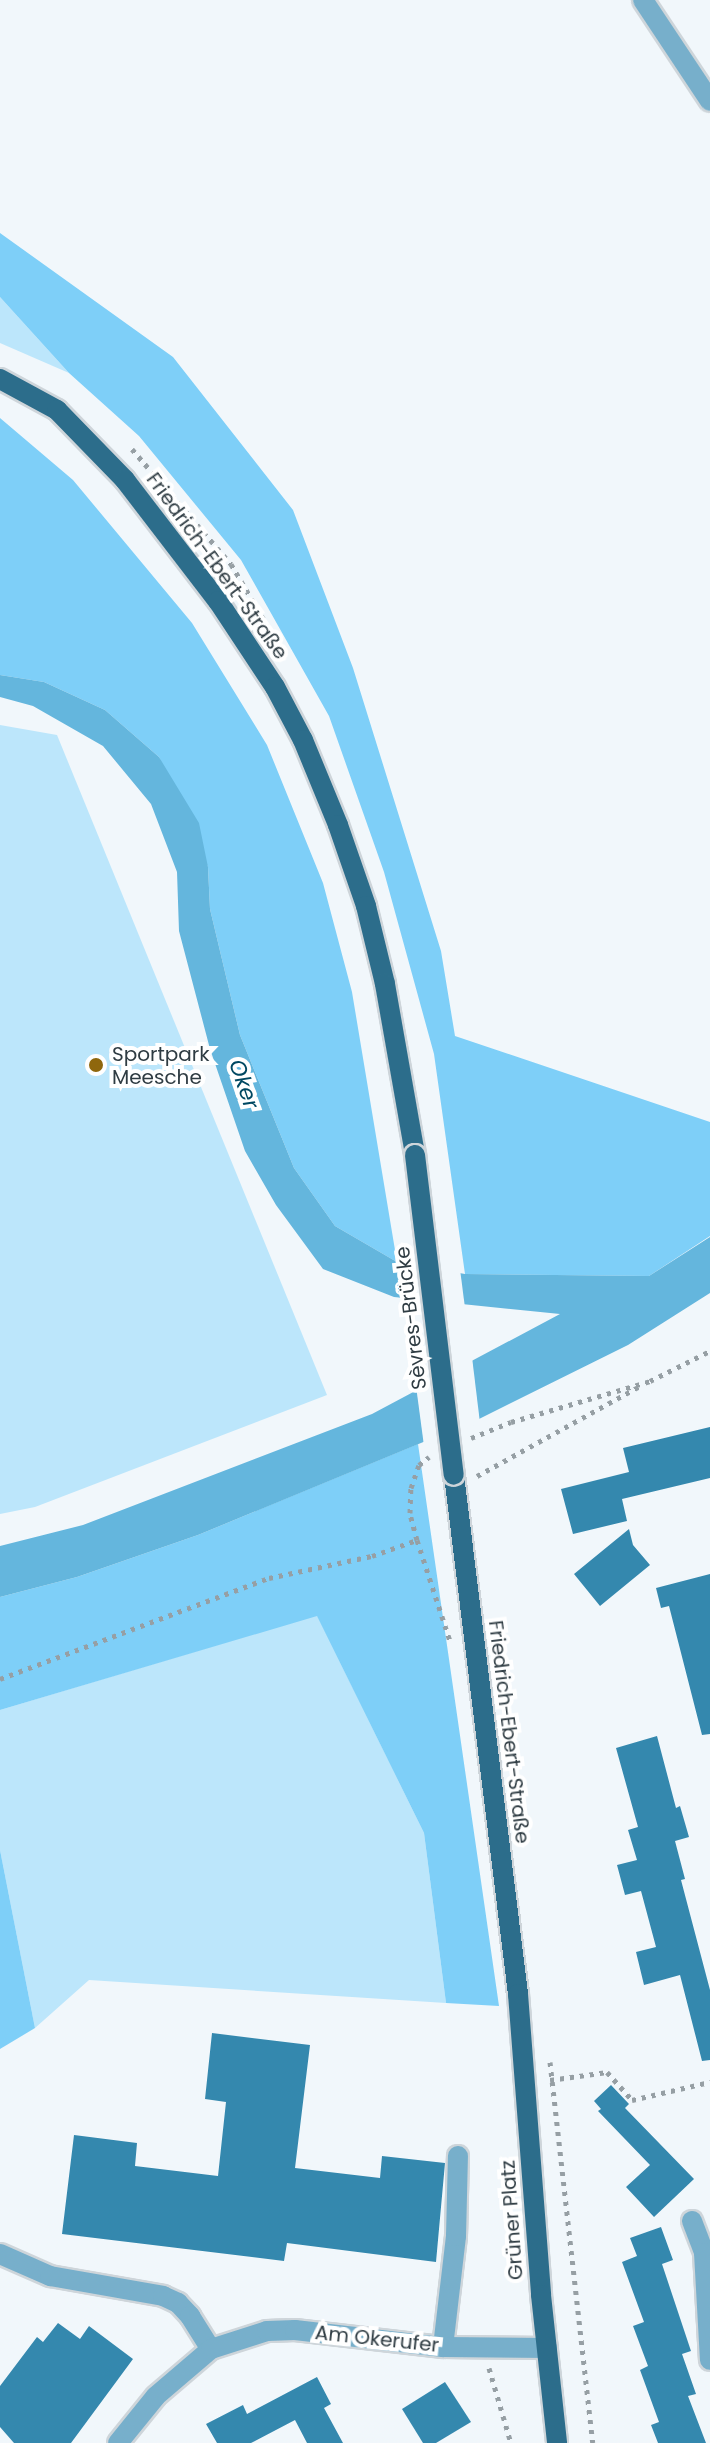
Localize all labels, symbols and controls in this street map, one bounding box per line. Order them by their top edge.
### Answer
street label: Friedrich-Ebert-Straße [141,468,293,664]
place label: Sportpark Meesche [112,1042,210,1089]
marker: Sportpark Meesche [87,1056,105,1074]
water label: Oker [223,1056,265,1112]
street label: Sèvres-Brücke [390,1245,432,1391]
street label: Friedrich-Ebert-Straße [483,1619,535,1845]
street label: Grüner Platz [496,2159,528,2281]
street label: Am Okerufer [314,2321,440,2357]

